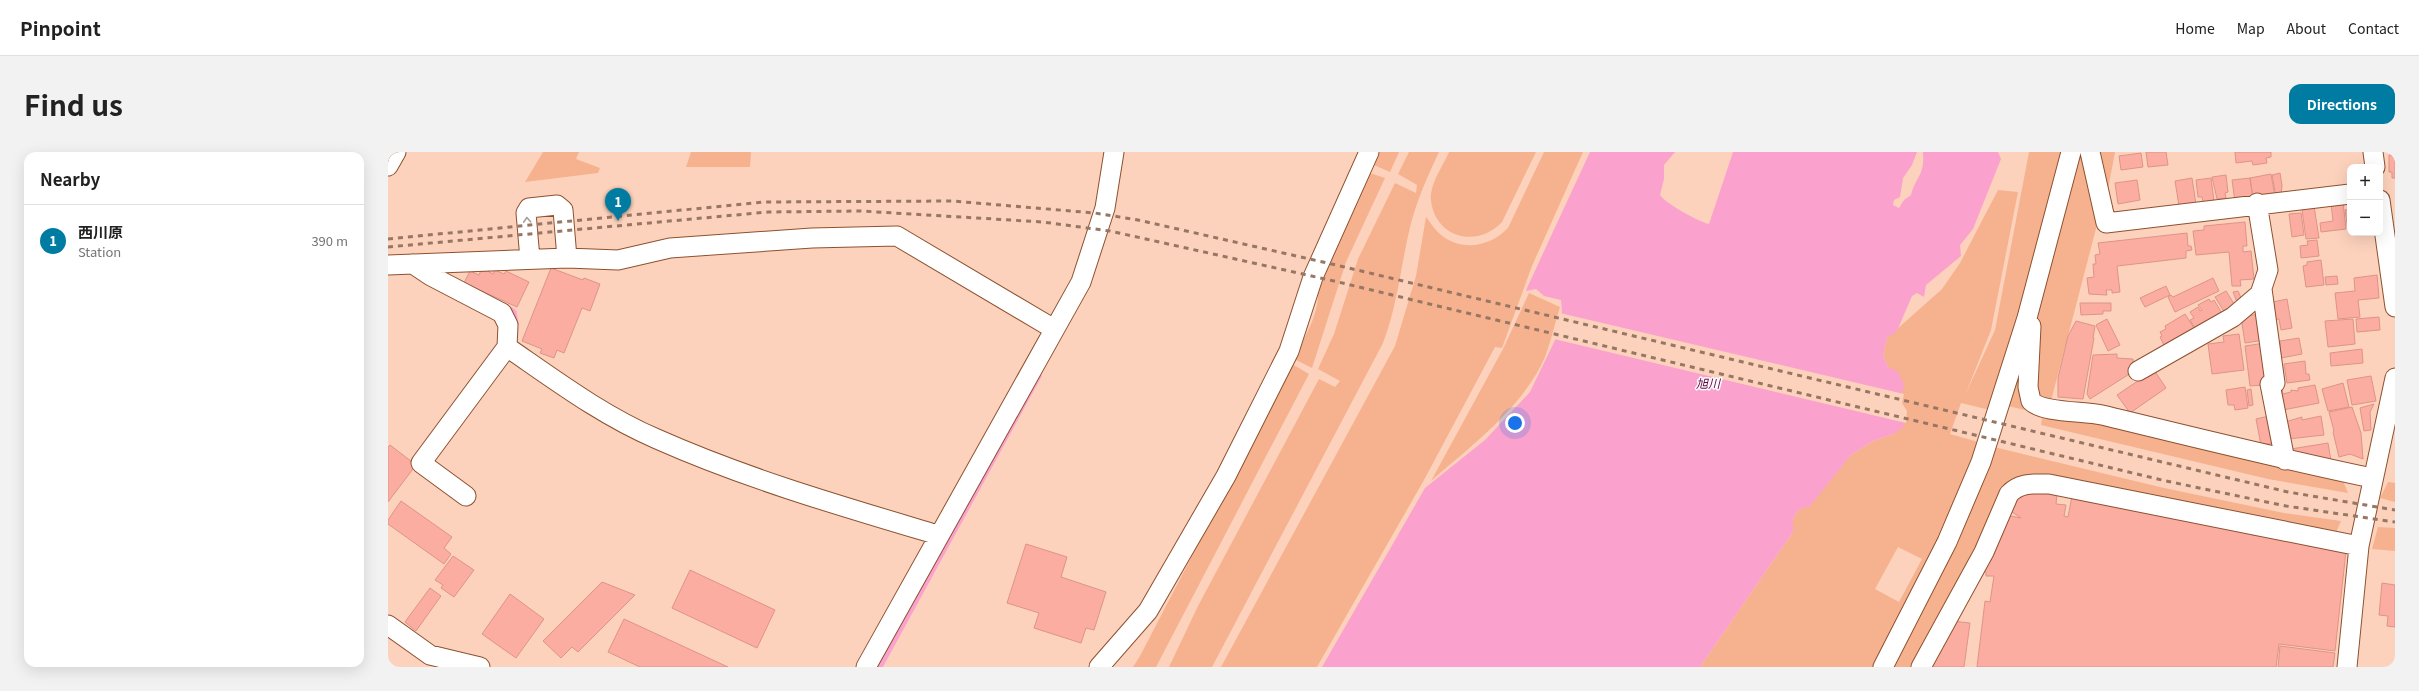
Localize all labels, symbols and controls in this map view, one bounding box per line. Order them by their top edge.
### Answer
text: Pinpoint [20,14,101,41]
text: Home [2175,18,2215,38]
text: Map [2237,18,2265,38]
text: About [2287,18,2326,38]
text: Contact [2348,18,2399,38]
text: Find us [24,84,123,124]
button: Directions [2289,84,2395,124]
map controls [2347,164,2383,236]
button: + [2347,164,2383,200]
text: Nearby [40,166,100,191]
pin: 1 [605,188,631,221]
button: − [2347,200,2383,236]
one-way arrow [523,217,531,223]
text: 西川原 [78,221,123,242]
text: 1 [49,231,57,250]
text: 390 m [311,231,348,250]
text: Station [78,242,121,261]
water label: 旭川 [1696,374,1722,391]
your location [1505,413,1525,433]

